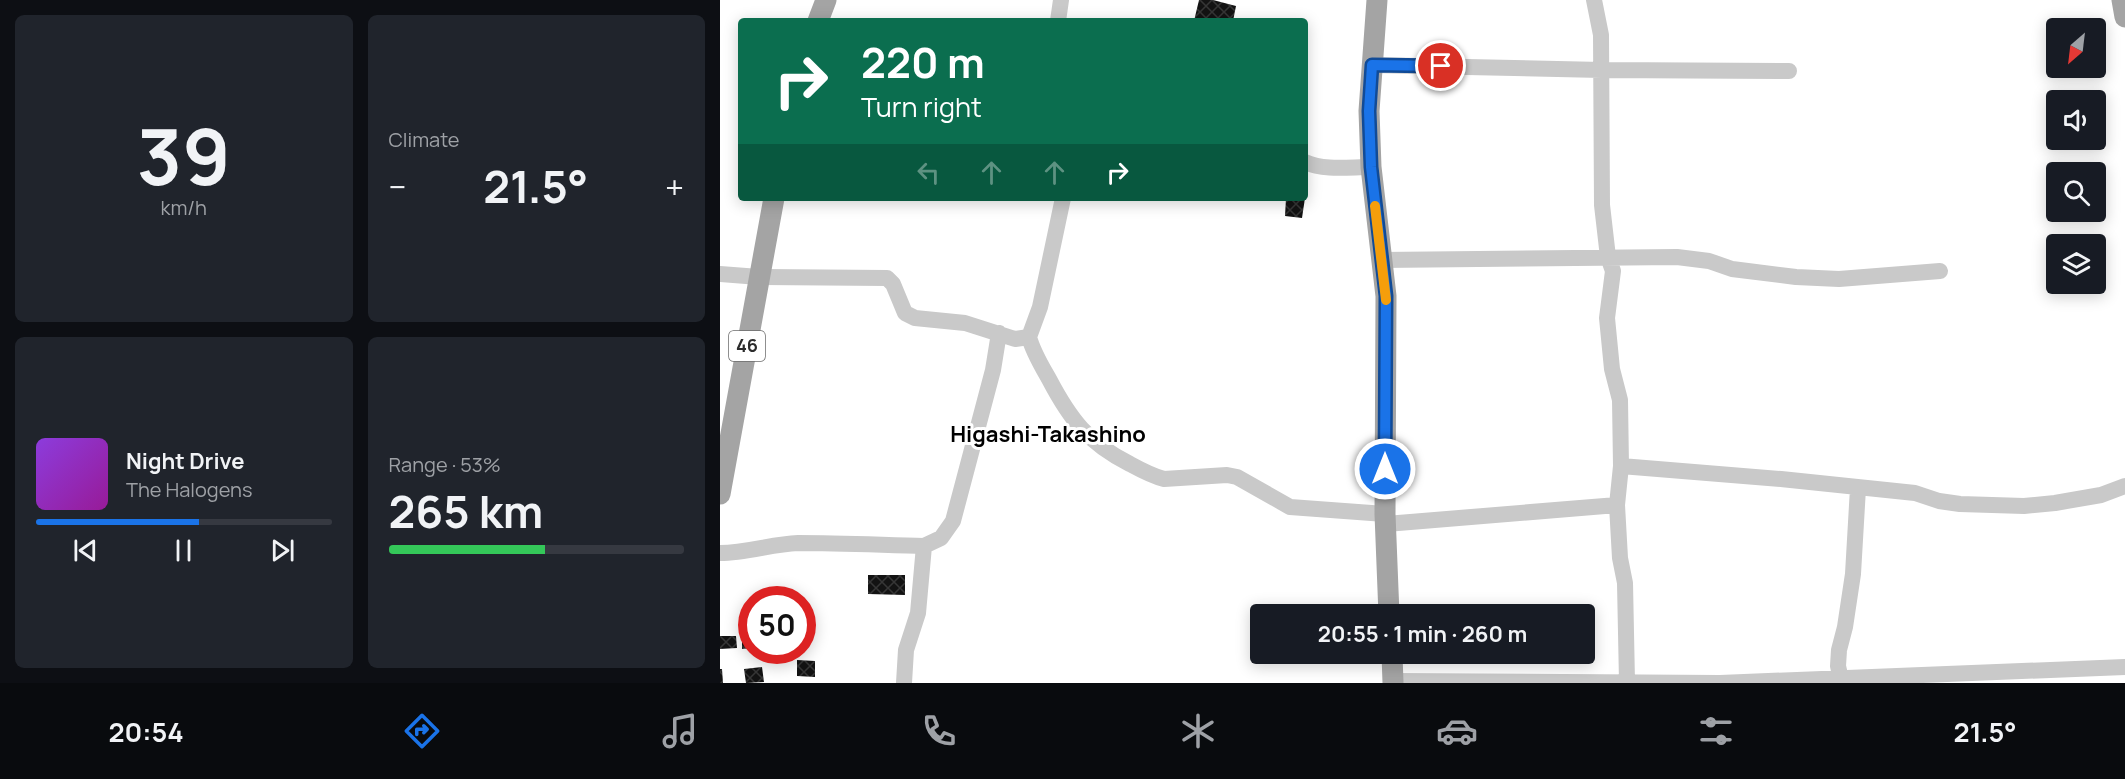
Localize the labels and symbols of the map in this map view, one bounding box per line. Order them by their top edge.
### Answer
north arrow [2046,18,2106,78]
pin [1415,40,1466,91]
road number: 46 [729,331,765,361]
district label: Higashi-Takashino [950,419,1146,449]
position arrow [1353,437,1417,501]
speed limit sign: 50 [738,586,816,664]

